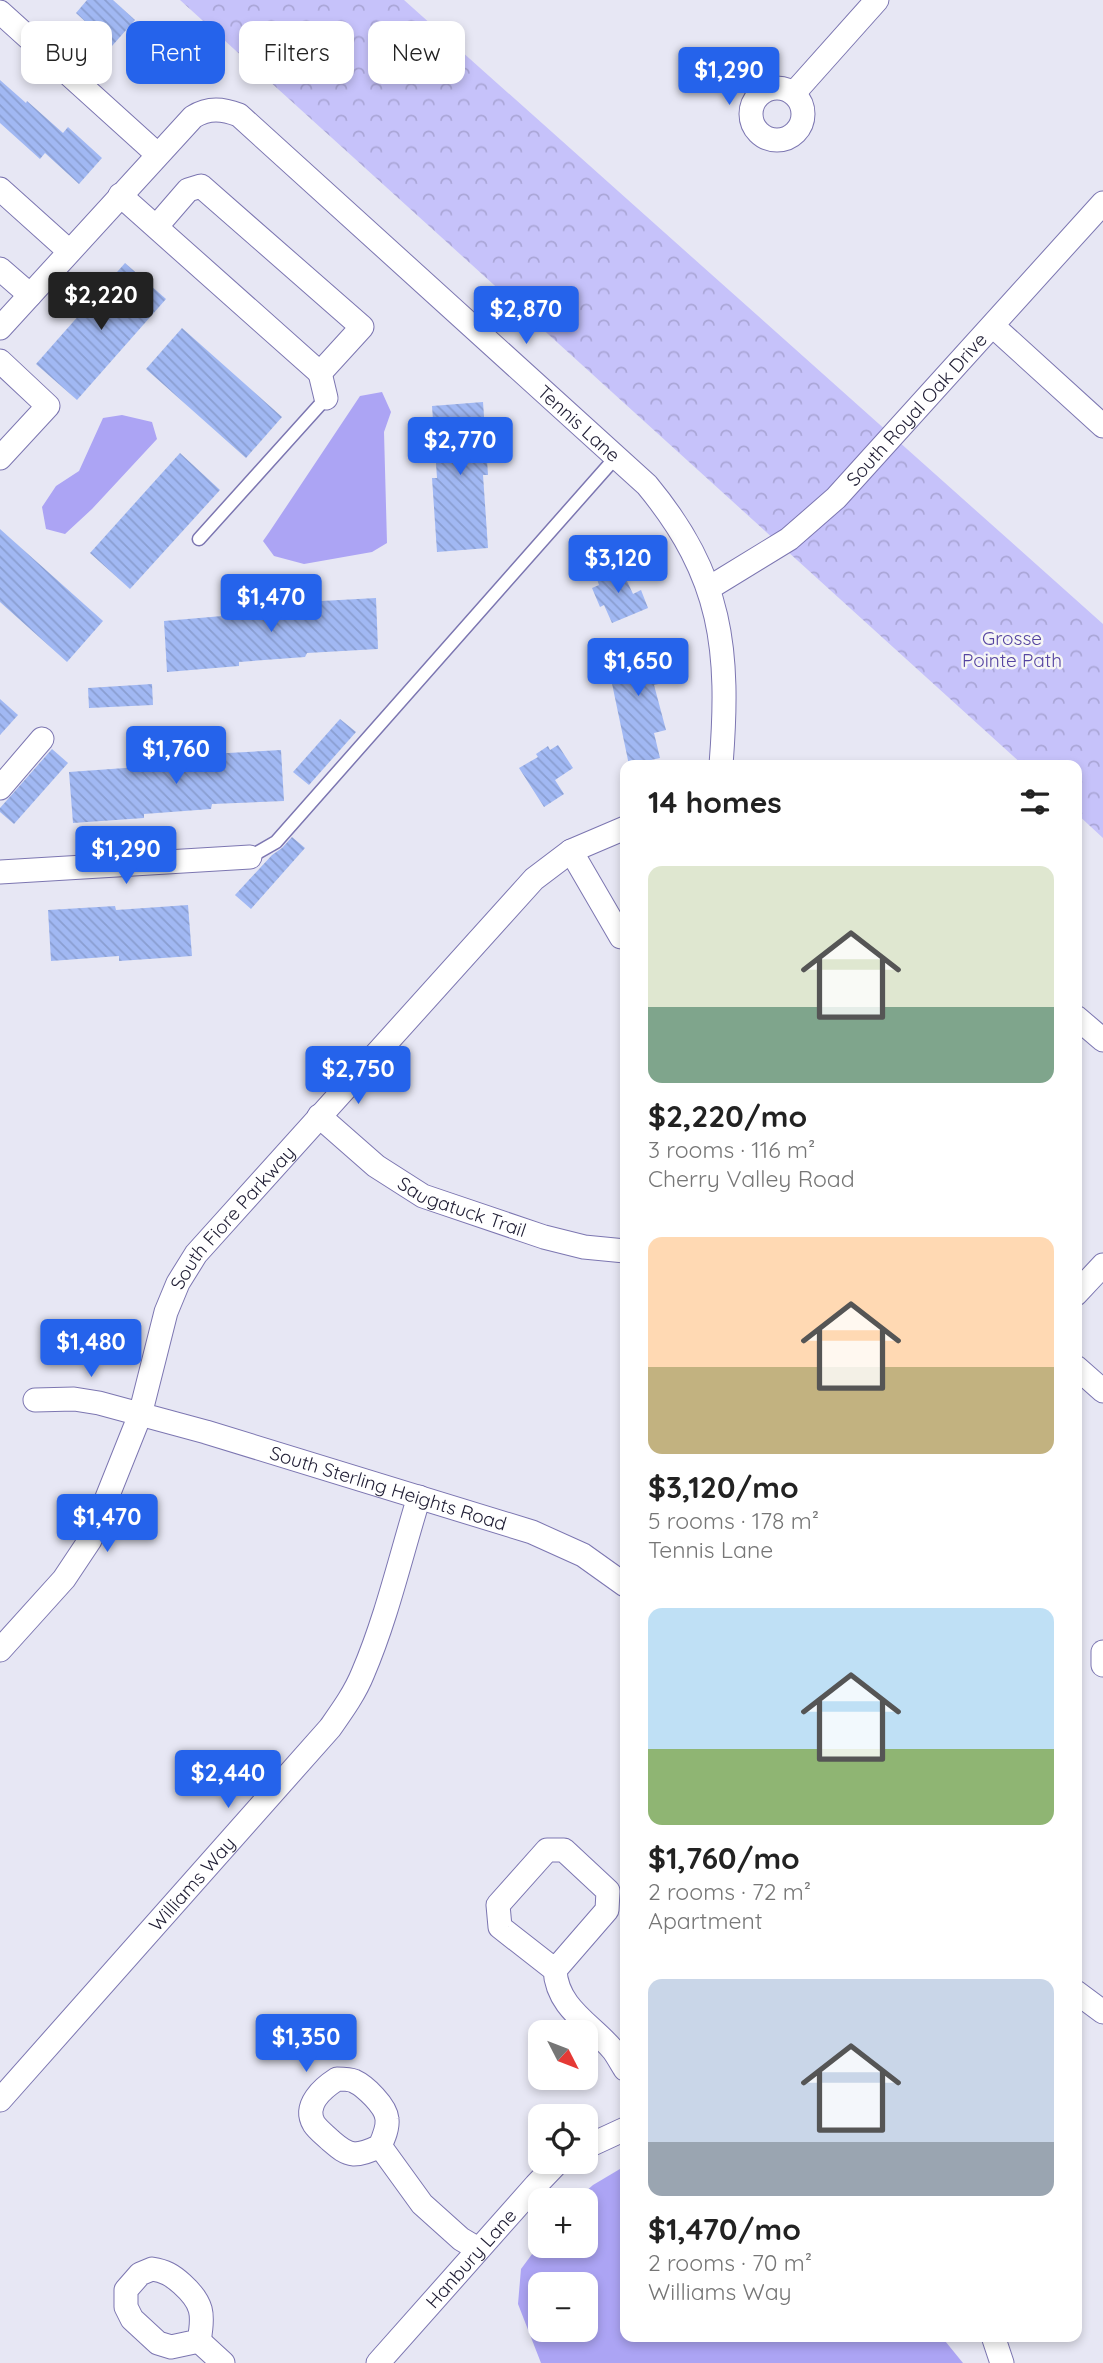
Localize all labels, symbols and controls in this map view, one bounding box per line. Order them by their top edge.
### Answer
chip: Buy [21,21,112,84]
chip: Rent [126,21,225,84]
chip: Filters [239,21,354,84]
chip: New [368,21,465,84]
pin: $1,290 [672,48,786,107]
text: $1,290 [694,55,764,84]
pin: $2,220 [44,272,158,332]
text: $2,220 [64,280,138,309]
pin: $2,870 [469,286,583,346]
text: $2,870 [490,294,562,323]
street label: South Royal Oak Drive [841,327,992,491]
street label: Tennis Lane [533,380,625,467]
pin: $2,770 [403,418,517,477]
text: $2,770 [424,425,496,454]
pin: $3,120 [561,536,675,595]
text: $3,120 [585,543,651,572]
pin: $1,470 [214,574,328,634]
text: $1,470 [237,582,305,611]
park label: Grosse Pointe Path [962,626,1062,672]
pin: $1,650 [581,638,695,698]
text: $1,650 [603,646,673,675]
pin: $1,760 [119,726,233,786]
text: $1,760 [142,734,210,763]
text: 14 homes [648,783,782,821]
icon: filters [1016,783,1054,821]
pin: $1,290 [69,826,183,886]
text: $1,290 [91,834,161,863]
icon: home [788,912,914,1038]
pin: $2,750 [301,1046,415,1106]
text: $2,750 [321,1054,395,1083]
text: $2,220/mo [648,1097,807,1135]
text: 3 rooms · 116 m² [648,1135,815,1164]
street label: South Fiore Parkway [165,1141,300,1293]
text: Cherry Valley Road [648,1164,855,1193]
street label: Saugatuck Trail [393,1171,529,1242]
icon: home [788,1283,914,1409]
pin: $1,480 [34,1320,148,1379]
text: $1,480 [56,1327,126,1356]
street label: South Sterling Heights Road [267,1440,510,1536]
text: $3,120/mo [648,1468,799,1506]
pin: $1,470 [50,1494,164,1554]
text: $1,470 [73,1502,141,1531]
text: 5 rooms · 178 m² [648,1506,819,1535]
text: Tennis Lane [648,1535,773,1564]
icon: home [788,1654,914,1780]
pin: $2,440 [171,1750,285,1810]
text: $2,440 [191,1758,265,1787]
street label: Williams Way [143,1831,240,1936]
text: $1,760/mo [648,1839,800,1877]
text: 2 rooms · 72 m² [648,1877,811,1906]
text: Apartment [648,1906,762,1935]
pin: $1,350 [249,2014,363,2074]
north arrow [528,2020,598,2090]
map controls [528,2020,598,2342]
text: $1,350 [272,2022,340,2051]
icon: home [788,2025,914,2151]
button: locate [528,2104,598,2174]
button: + [528,2188,598,2258]
street label: Hanbury Lane [420,2204,521,2313]
text: $1,470/mo [648,2210,801,2248]
text: 2 rooms · 70 m² [648,2248,812,2277]
button: − [528,2272,598,2342]
text: Williams Way [648,2277,792,2306]

